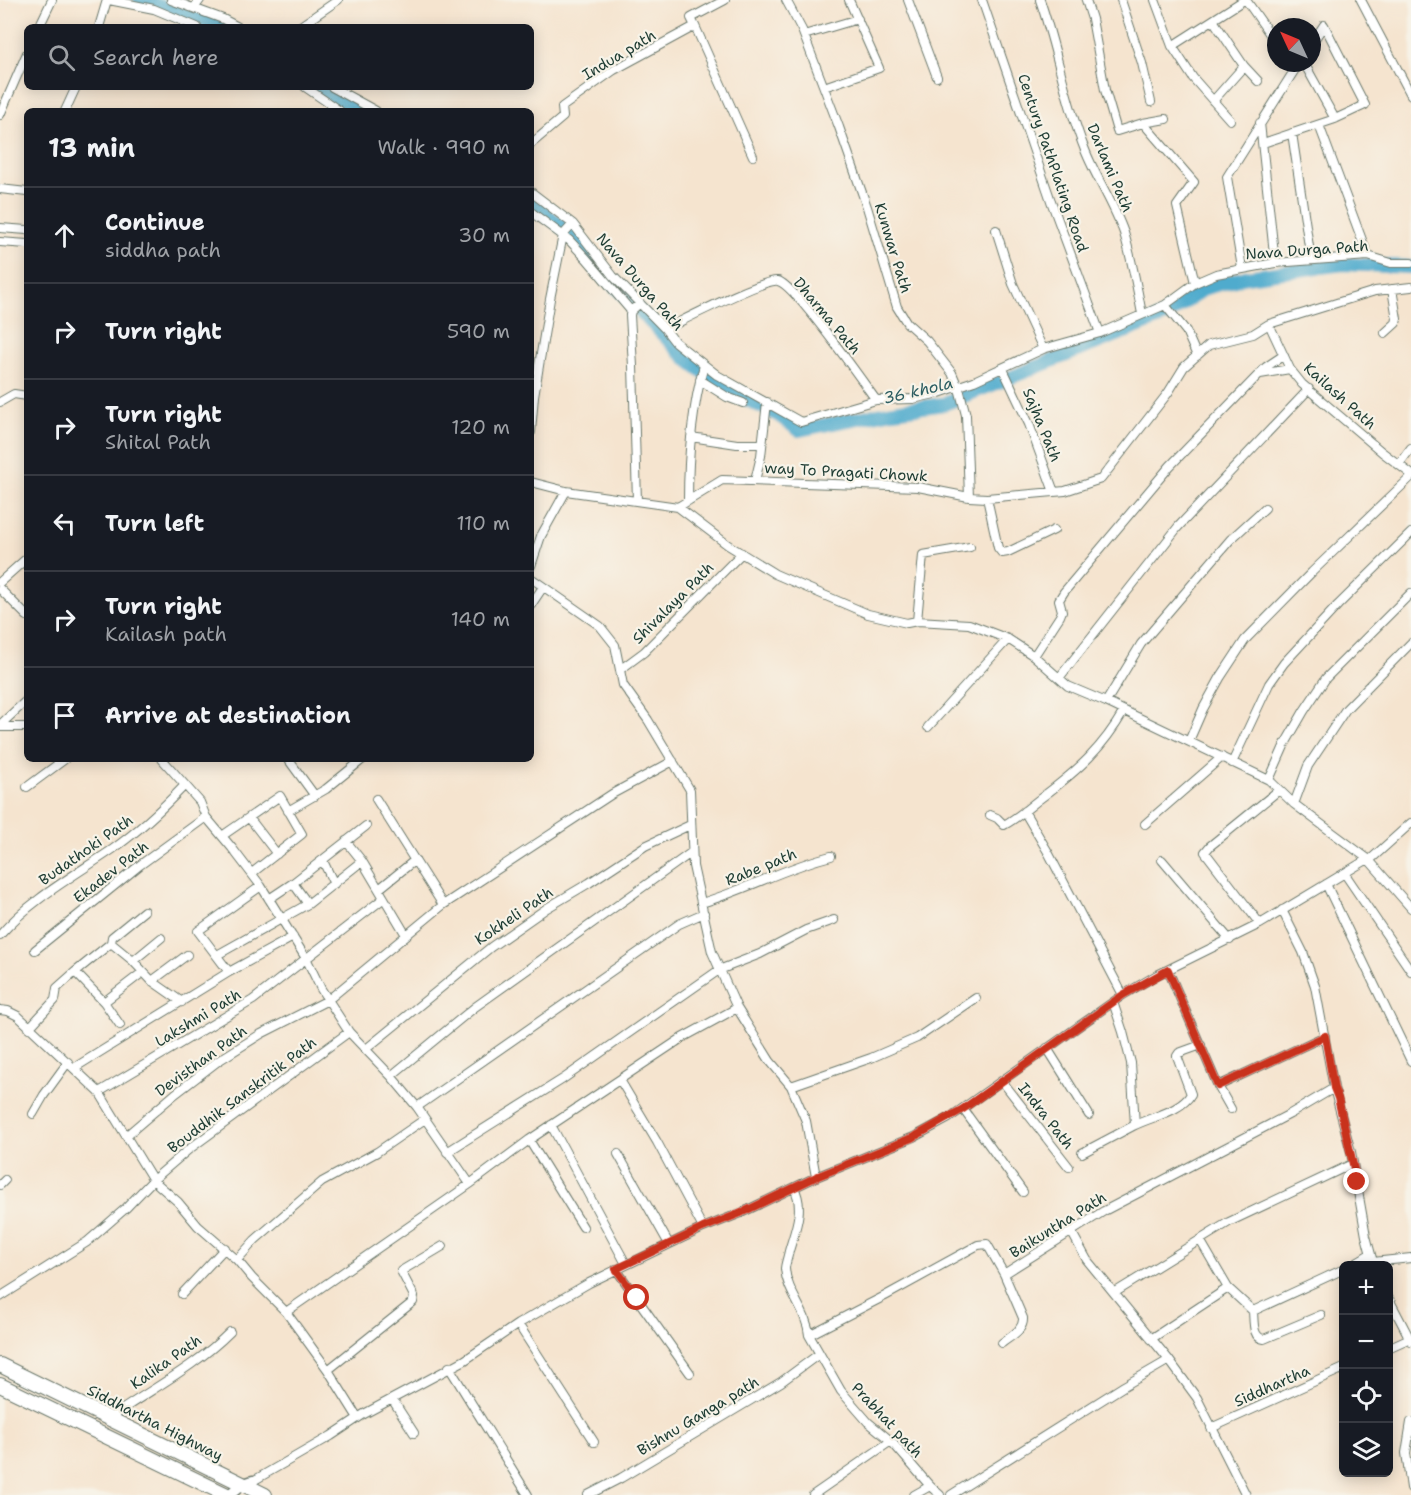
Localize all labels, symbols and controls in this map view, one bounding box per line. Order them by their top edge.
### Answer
north arrow [1267,18,1321,72]
search box [24,24,534,90]
street label: Indua path [578,25,660,85]
icon: search [45,41,78,74]
text: Search here [93,43,219,72]
street label: Century PathPlating Road [1013,71,1093,255]
street label: Darlami Path [1082,121,1138,215]
text: 13 min [48,130,135,165]
text: Walk · 990 m [377,134,510,160]
street label: Kunwar Path [870,200,916,296]
text: Continue [105,208,205,237]
icon: ahead [48,219,81,252]
text: 30 m [458,222,510,248]
street label: Nava Durga Path [592,229,688,335]
street label: Nava Durga Path [1245,236,1369,264]
text: siddha path [105,237,221,263]
street label: Dharma Path [789,273,865,359]
icon: right [48,315,81,348]
text: Turn right [105,317,222,346]
text: 590 m [447,318,510,344]
street label: Kailash Path [1299,358,1381,434]
water label: 36 khola [881,372,955,409]
street label: Sajha Path [1018,385,1066,465]
text: Turn right [105,400,222,429]
icon: right [48,411,81,444]
text: 120 m [451,414,510,440]
text: Shital Path [105,429,211,455]
street label: way To Pragati Chowk [764,458,928,486]
icon: left [48,507,81,540]
text: Turn left [105,509,204,538]
text: 110 m [456,510,510,536]
street label: Shivalaya Path [628,558,718,648]
text: Turn right [105,592,222,621]
icon: right [48,603,81,636]
text: 140 m [451,606,510,632]
text: Kailash path [105,621,227,647]
icon: arrive [48,699,81,732]
text: Arrive at destination [105,701,351,730]
street label: Budathoki Path [35,810,137,890]
street label: Ekadev Path [69,836,153,908]
street label: Rabe path [722,844,800,890]
street label: Kokheli Path [471,882,557,950]
street label: Lakshmi Path [151,984,245,1052]
street label: Devisthan Path [151,1021,251,1101]
street label: Bouddhik Sanskritik Path [163,1032,321,1158]
street label: Indra Path [1014,1078,1078,1154]
route end [1343,1168,1369,1194]
street label: Baikuntha Path [1006,1187,1110,1263]
map controls [1339,1261,1393,1477]
button: + [1339,1261,1393,1315]
route start [623,1284,649,1310]
button: − [1339,1315,1393,1369]
street label: Kalika Path [126,1330,206,1394]
street label: Siddhartha [1231,1360,1314,1412]
button: locate [1339,1369,1393,1423]
street label: Bishnu Ganga path [633,1372,763,1460]
street label: Prabhat path [847,1378,927,1462]
street label: Siddhartha Highway [84,1380,226,1466]
button: layers [1339,1423,1393,1477]

